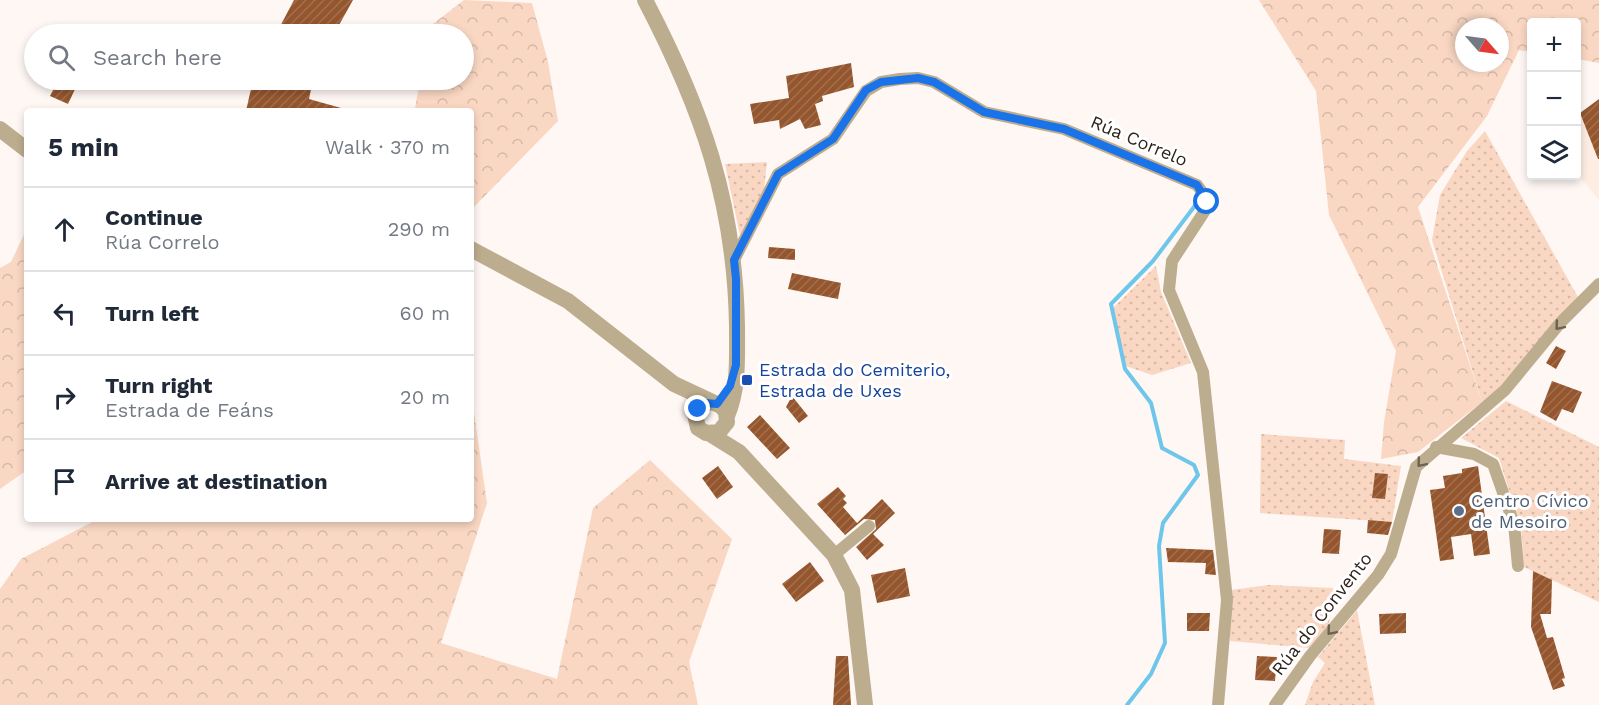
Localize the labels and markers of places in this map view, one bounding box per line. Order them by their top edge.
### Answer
place label: Estrada do Cemiterio, Estrada de Uxes [759,359,950,401]
marker: Estrada do Cemiterio, Estrada de Uxes [740,373,754,387]
place label: Centro Cívico de Mesoiro [1471,490,1588,532]
marker: Centro Cívico de Mesoiro [1452,504,1466,518]

